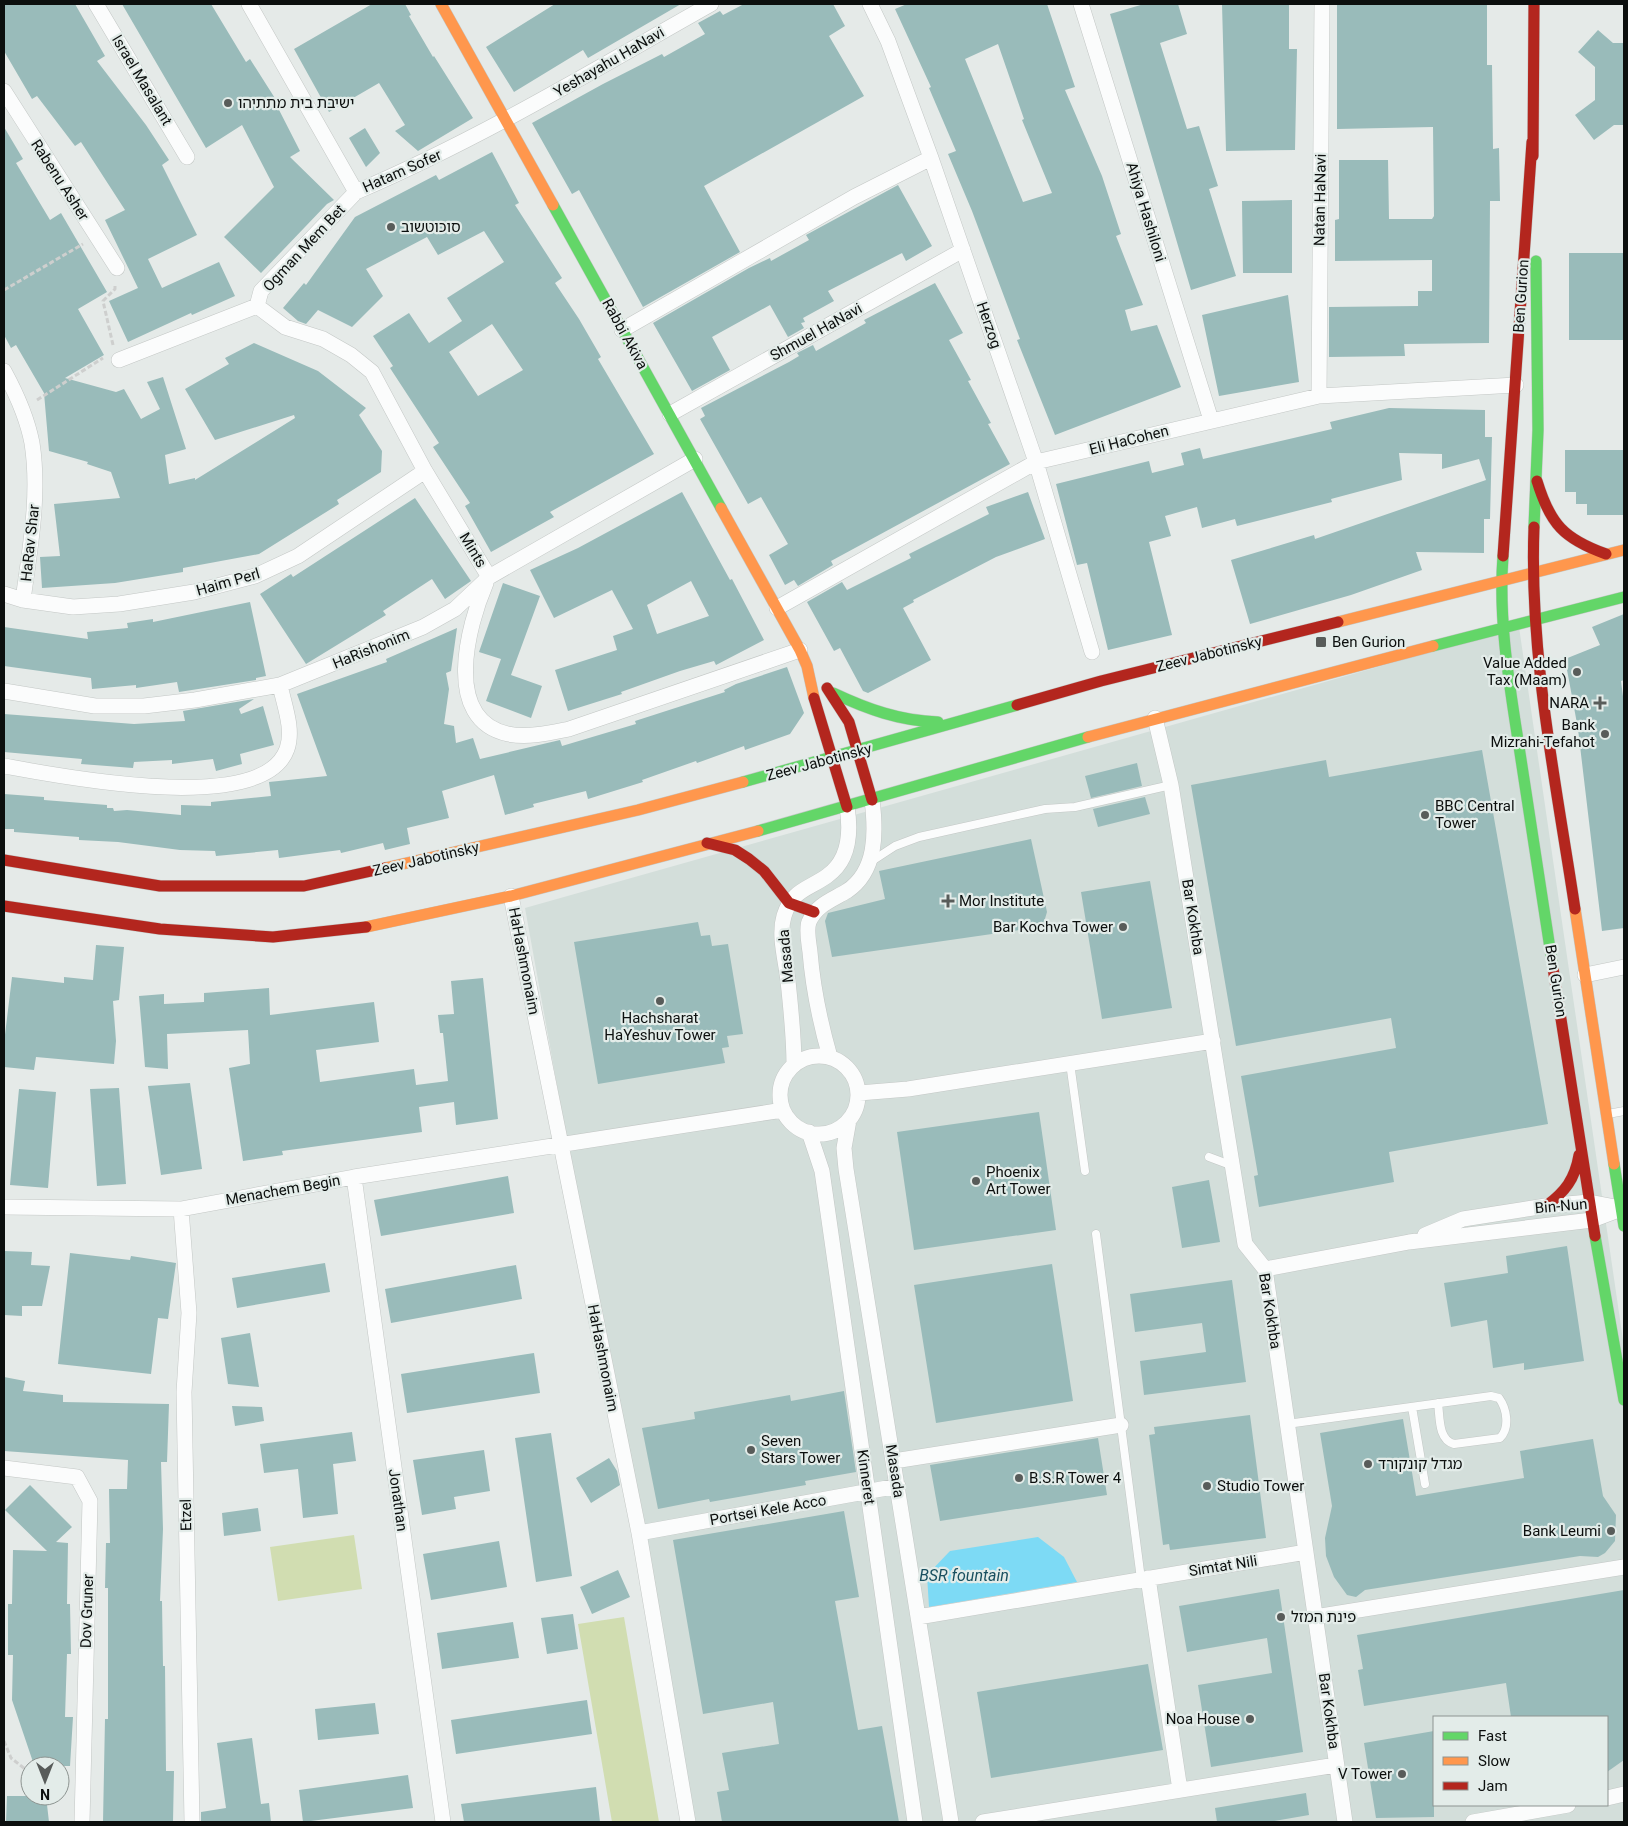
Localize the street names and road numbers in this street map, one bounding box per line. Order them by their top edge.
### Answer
street label: Yeshayahu HaNavi [551,23,667,101]
street label: Israel Masalant [108,32,176,129]
street label: Rabenu Asher [27,136,93,224]
street label: Hatam Sofer [360,146,444,196]
street label: Natan HaNavi [1310,154,1330,246]
street label: Ahiya Hashiloni [1122,160,1170,264]
street label: Ogman Mem Bet [259,201,349,295]
street label: Ben Gurion [1509,259,1533,333]
street label: Rabbi Akiva [598,296,652,372]
street label: Shmuel HaNavi [767,299,865,365]
street label: Herzog [973,299,1005,351]
street label: Eli HaCohen [1087,421,1171,459]
street label: HaRav Shar [17,503,43,583]
street label: Mints [456,529,490,571]
street label: Haim Perl [194,564,262,600]
street label: HaRishonim [330,625,412,673]
street label: Zeev Jabotinsky [1154,632,1264,676]
street label: Zeev Jabotinsky [764,739,874,785]
street label: Zeev Jabotinsky [371,838,481,880]
street label: Bar Kokhba [1178,878,1208,956]
street label: HaHashmonaim [505,906,543,1016]
street label: Masada [775,928,797,984]
street label: Ben Gurion [1541,943,1571,1019]
street label: Menachem Begin [224,1171,342,1209]
street label: Bin-Nun [1534,1195,1588,1217]
street label: Bar Kokhba [1255,1272,1285,1350]
street label: HaHashmonaim [584,1303,622,1413]
street label: Masada [882,1443,908,1499]
street label: Kinneret [853,1448,879,1506]
street label: Jonathan [385,1468,411,1532]
street label: Portsei Kele Acco [708,1491,828,1529]
street label: Etzel [177,1499,195,1531]
street label: Simtat Nili [1187,1552,1259,1580]
street label: Dov Gruner [77,1574,97,1648]
street label: Bar Kokhba [1315,1672,1343,1750]

